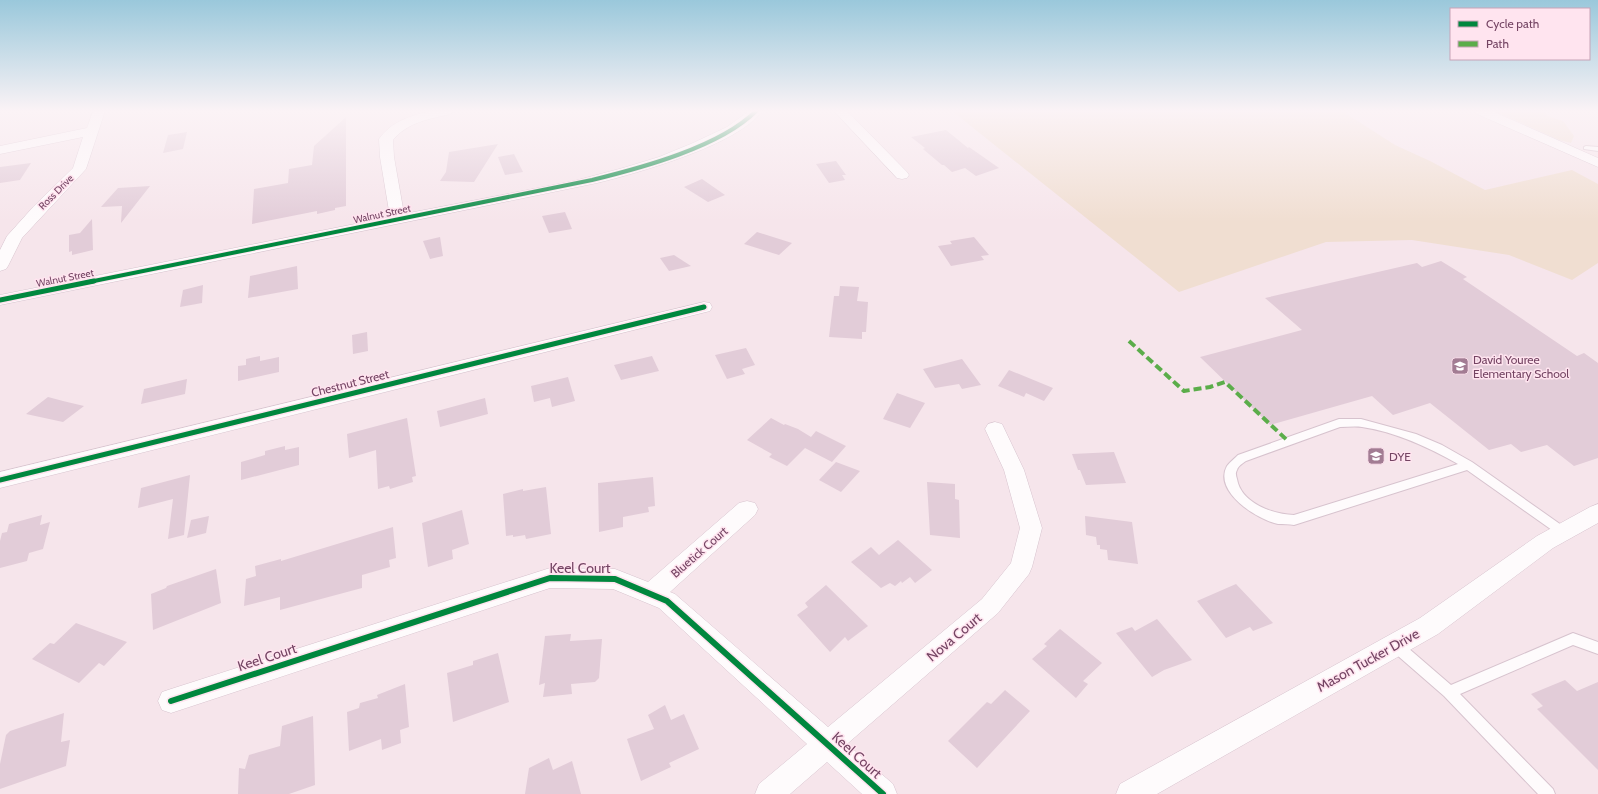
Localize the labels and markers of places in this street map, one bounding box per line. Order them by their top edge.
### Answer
place label: David Youree Elementary School [1473,352,1569,381]
school or university icon: David Youree Elementary School [1450,356,1470,376]
school or university icon: DYE [1366,446,1386,466]
place label: DYE [1389,449,1411,464]

